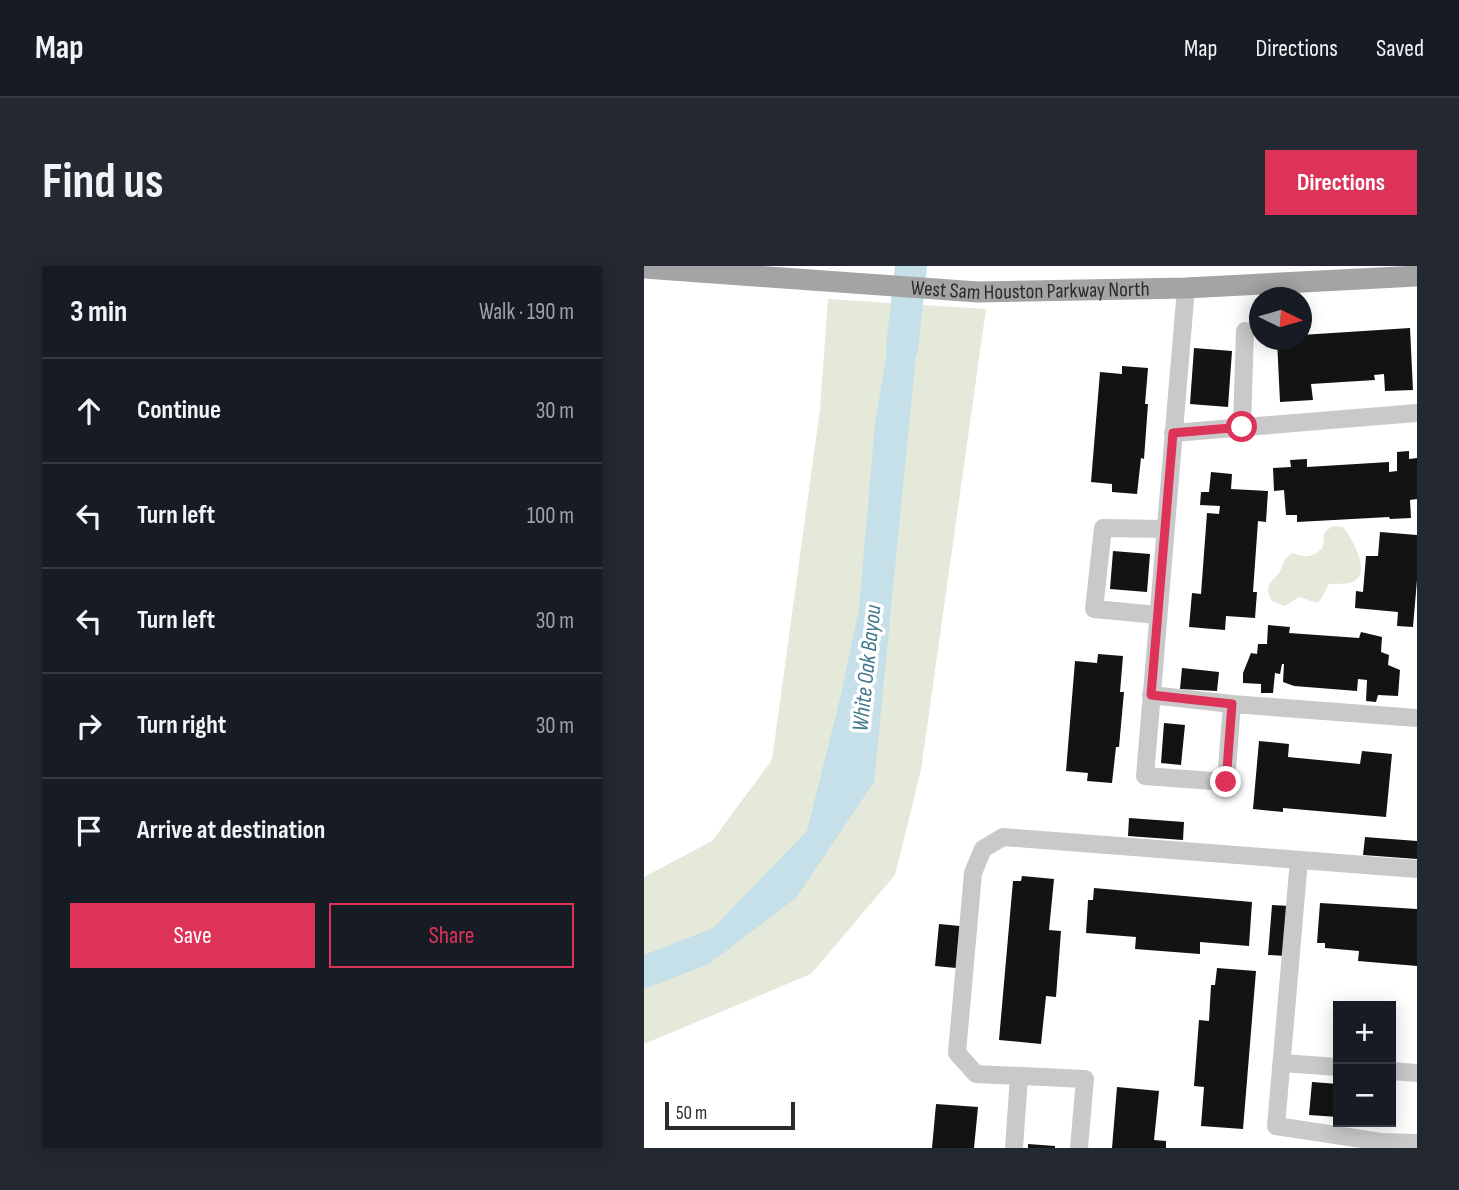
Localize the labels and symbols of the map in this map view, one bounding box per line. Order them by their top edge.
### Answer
street label: West Sam Houston Parkway North [910,275,1150,305]
north arrow [1249,287,1312,350]
route start [1226,411,1257,442]
water label: White Oak Bayou [846,603,888,733]
route end [1210,766,1241,797]
scale bar [665,1099,794,1131]

